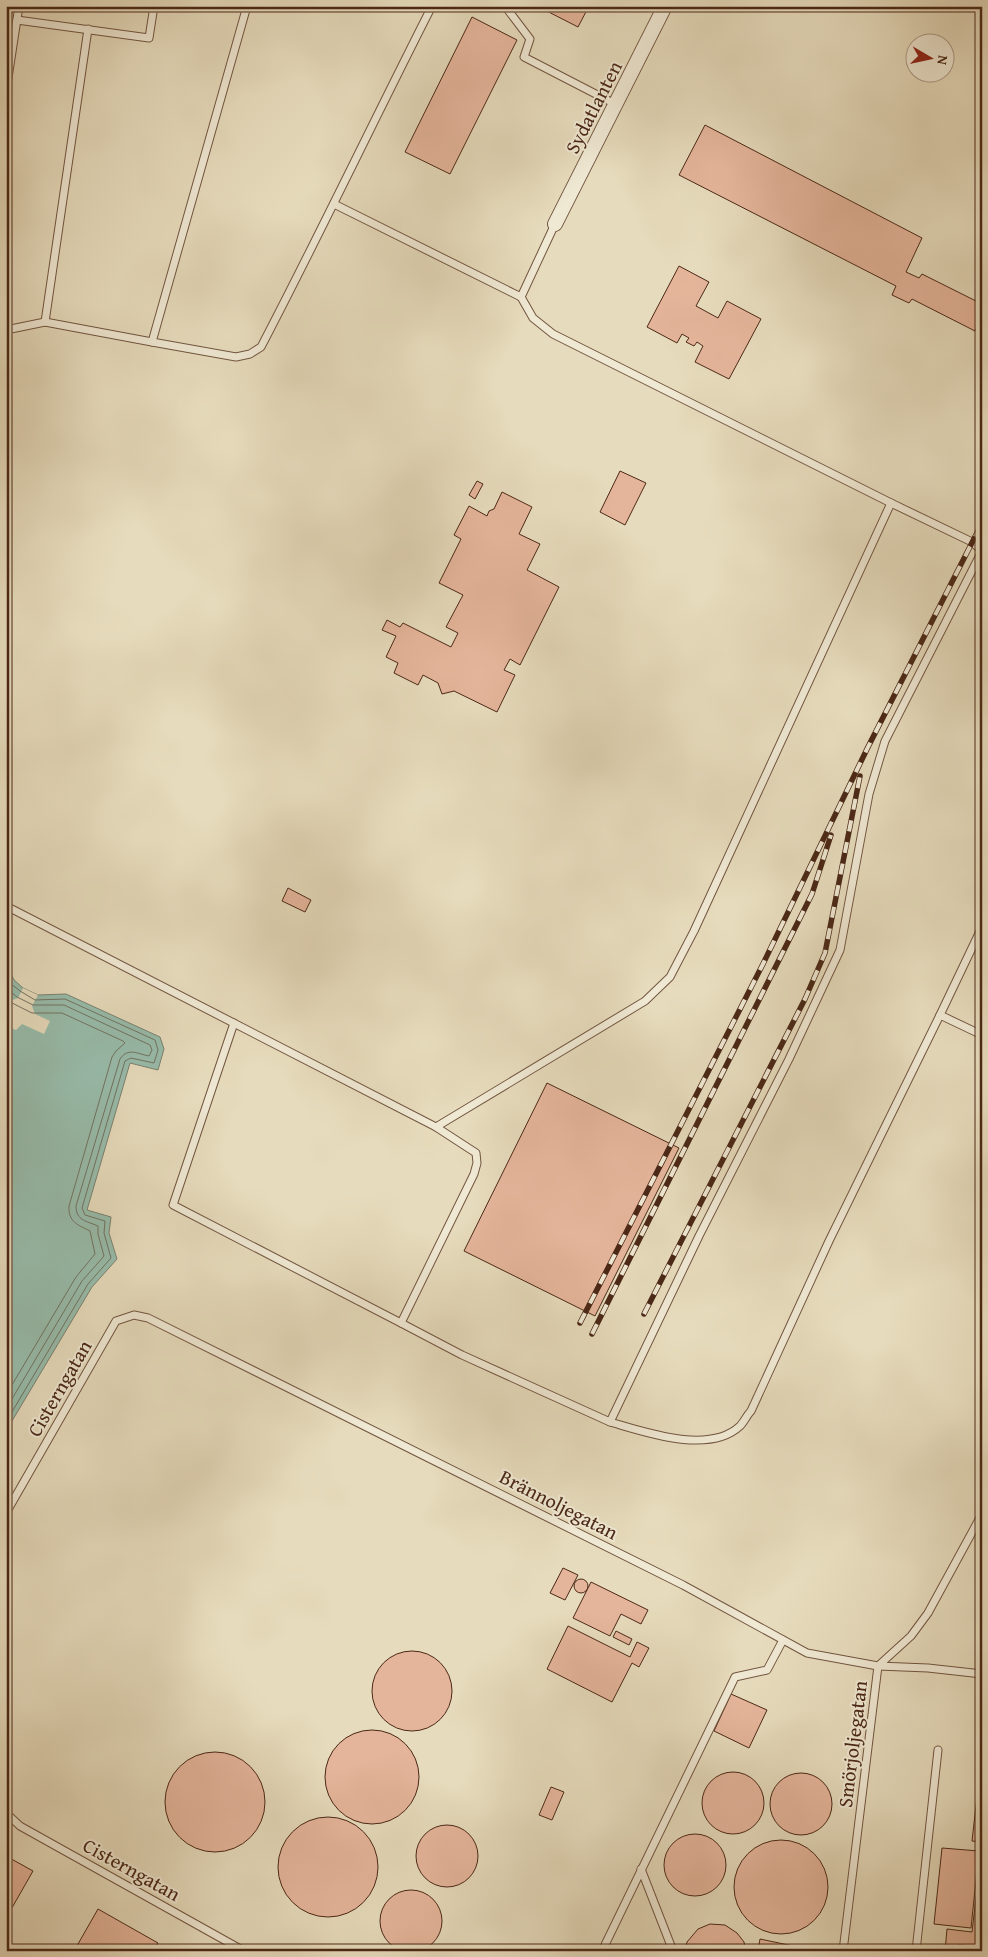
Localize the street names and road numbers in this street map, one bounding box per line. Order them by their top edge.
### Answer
street label: Sydatlanten [557,55,629,159]
street label: Cisterngatan [20,1334,98,1442]
street label: Brännoljegatan [495,1462,623,1546]
street label: Smörjoljegatan [830,1679,874,1809]
street label: Cisterngatan [78,1830,186,1908]

